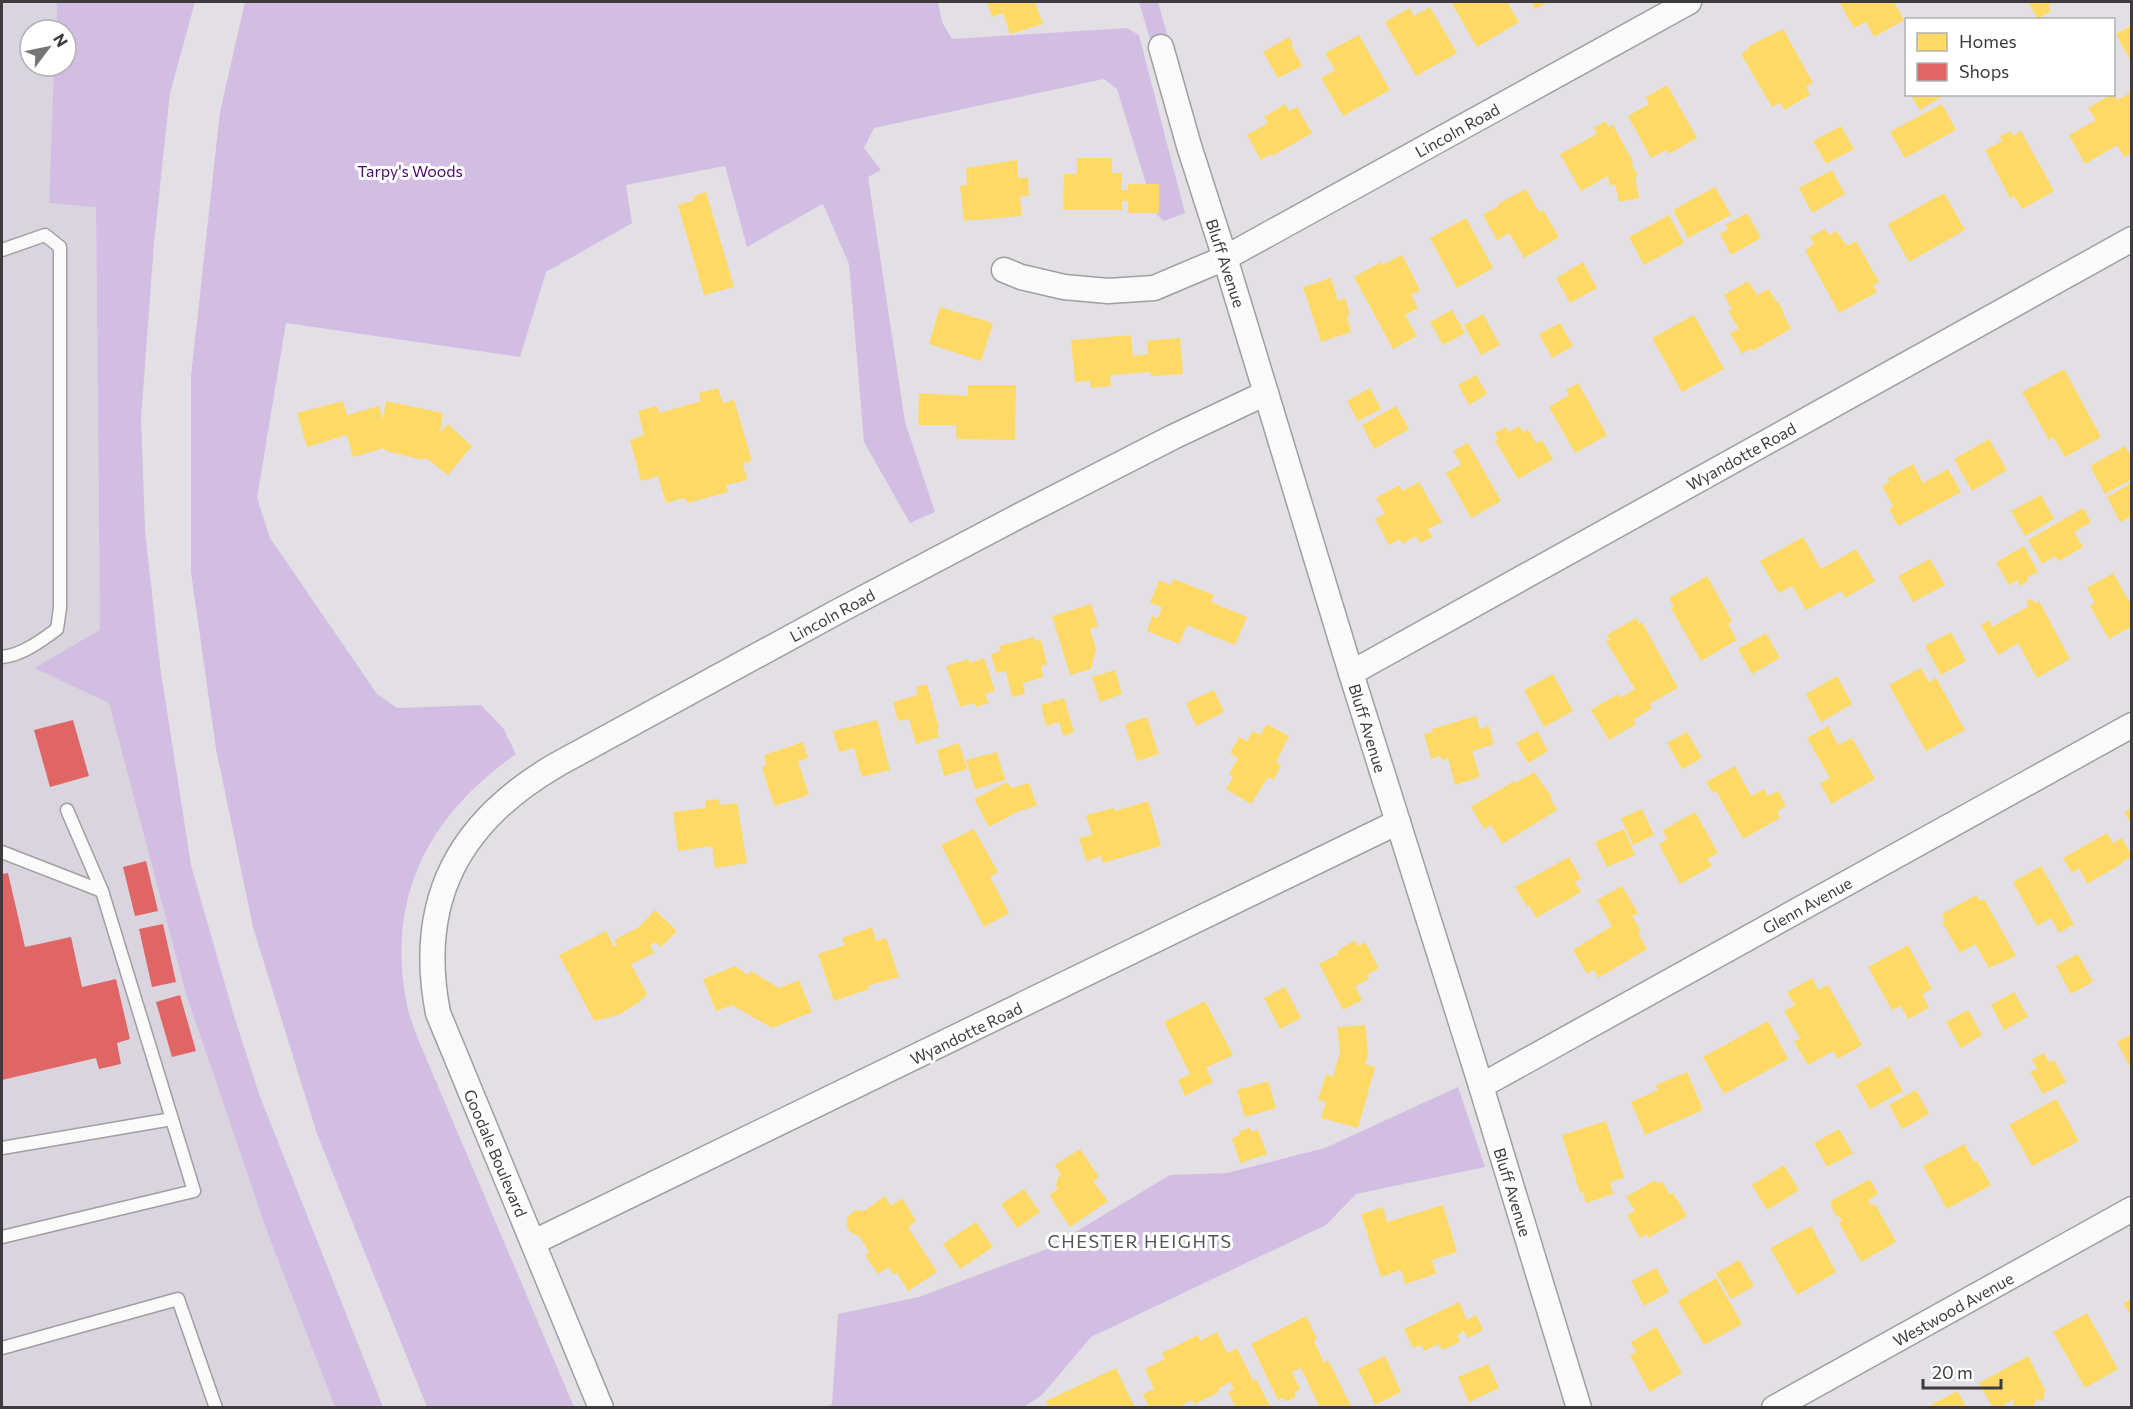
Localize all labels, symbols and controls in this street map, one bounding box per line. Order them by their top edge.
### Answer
north arrow [18,18,78,78]
legend [1905,18,2115,96]
text: N [50,30,72,50]
text: Homes [1959,30,2017,52]
text: Shops [1959,60,2009,82]
street label: Lincoln Road [1411,99,1503,161]
park label: Tarpy's Woods [357,161,463,180]
street label: Bluff Avenue [1203,216,1249,310]
street label: Wyandotte Road [1683,418,1799,494]
street label: Lincoln Road [786,585,878,645]
street label: Bluff Avenue [1345,681,1391,775]
street label: Glenn Avenue [1759,873,1855,937]
street label: Wyandotte Road [907,998,1025,1068]
street label: Goodale Boulevard [461,1086,531,1220]
street label: Bluff Avenue [1490,1145,1536,1239]
district label: CHESTER HEIGHTS [1047,1230,1233,1252]
street label: Westwood Avenue [1889,1268,2017,1350]
scale bar [1923,1352,2001,1390]
text: 20 m [1932,1361,1973,1383]

